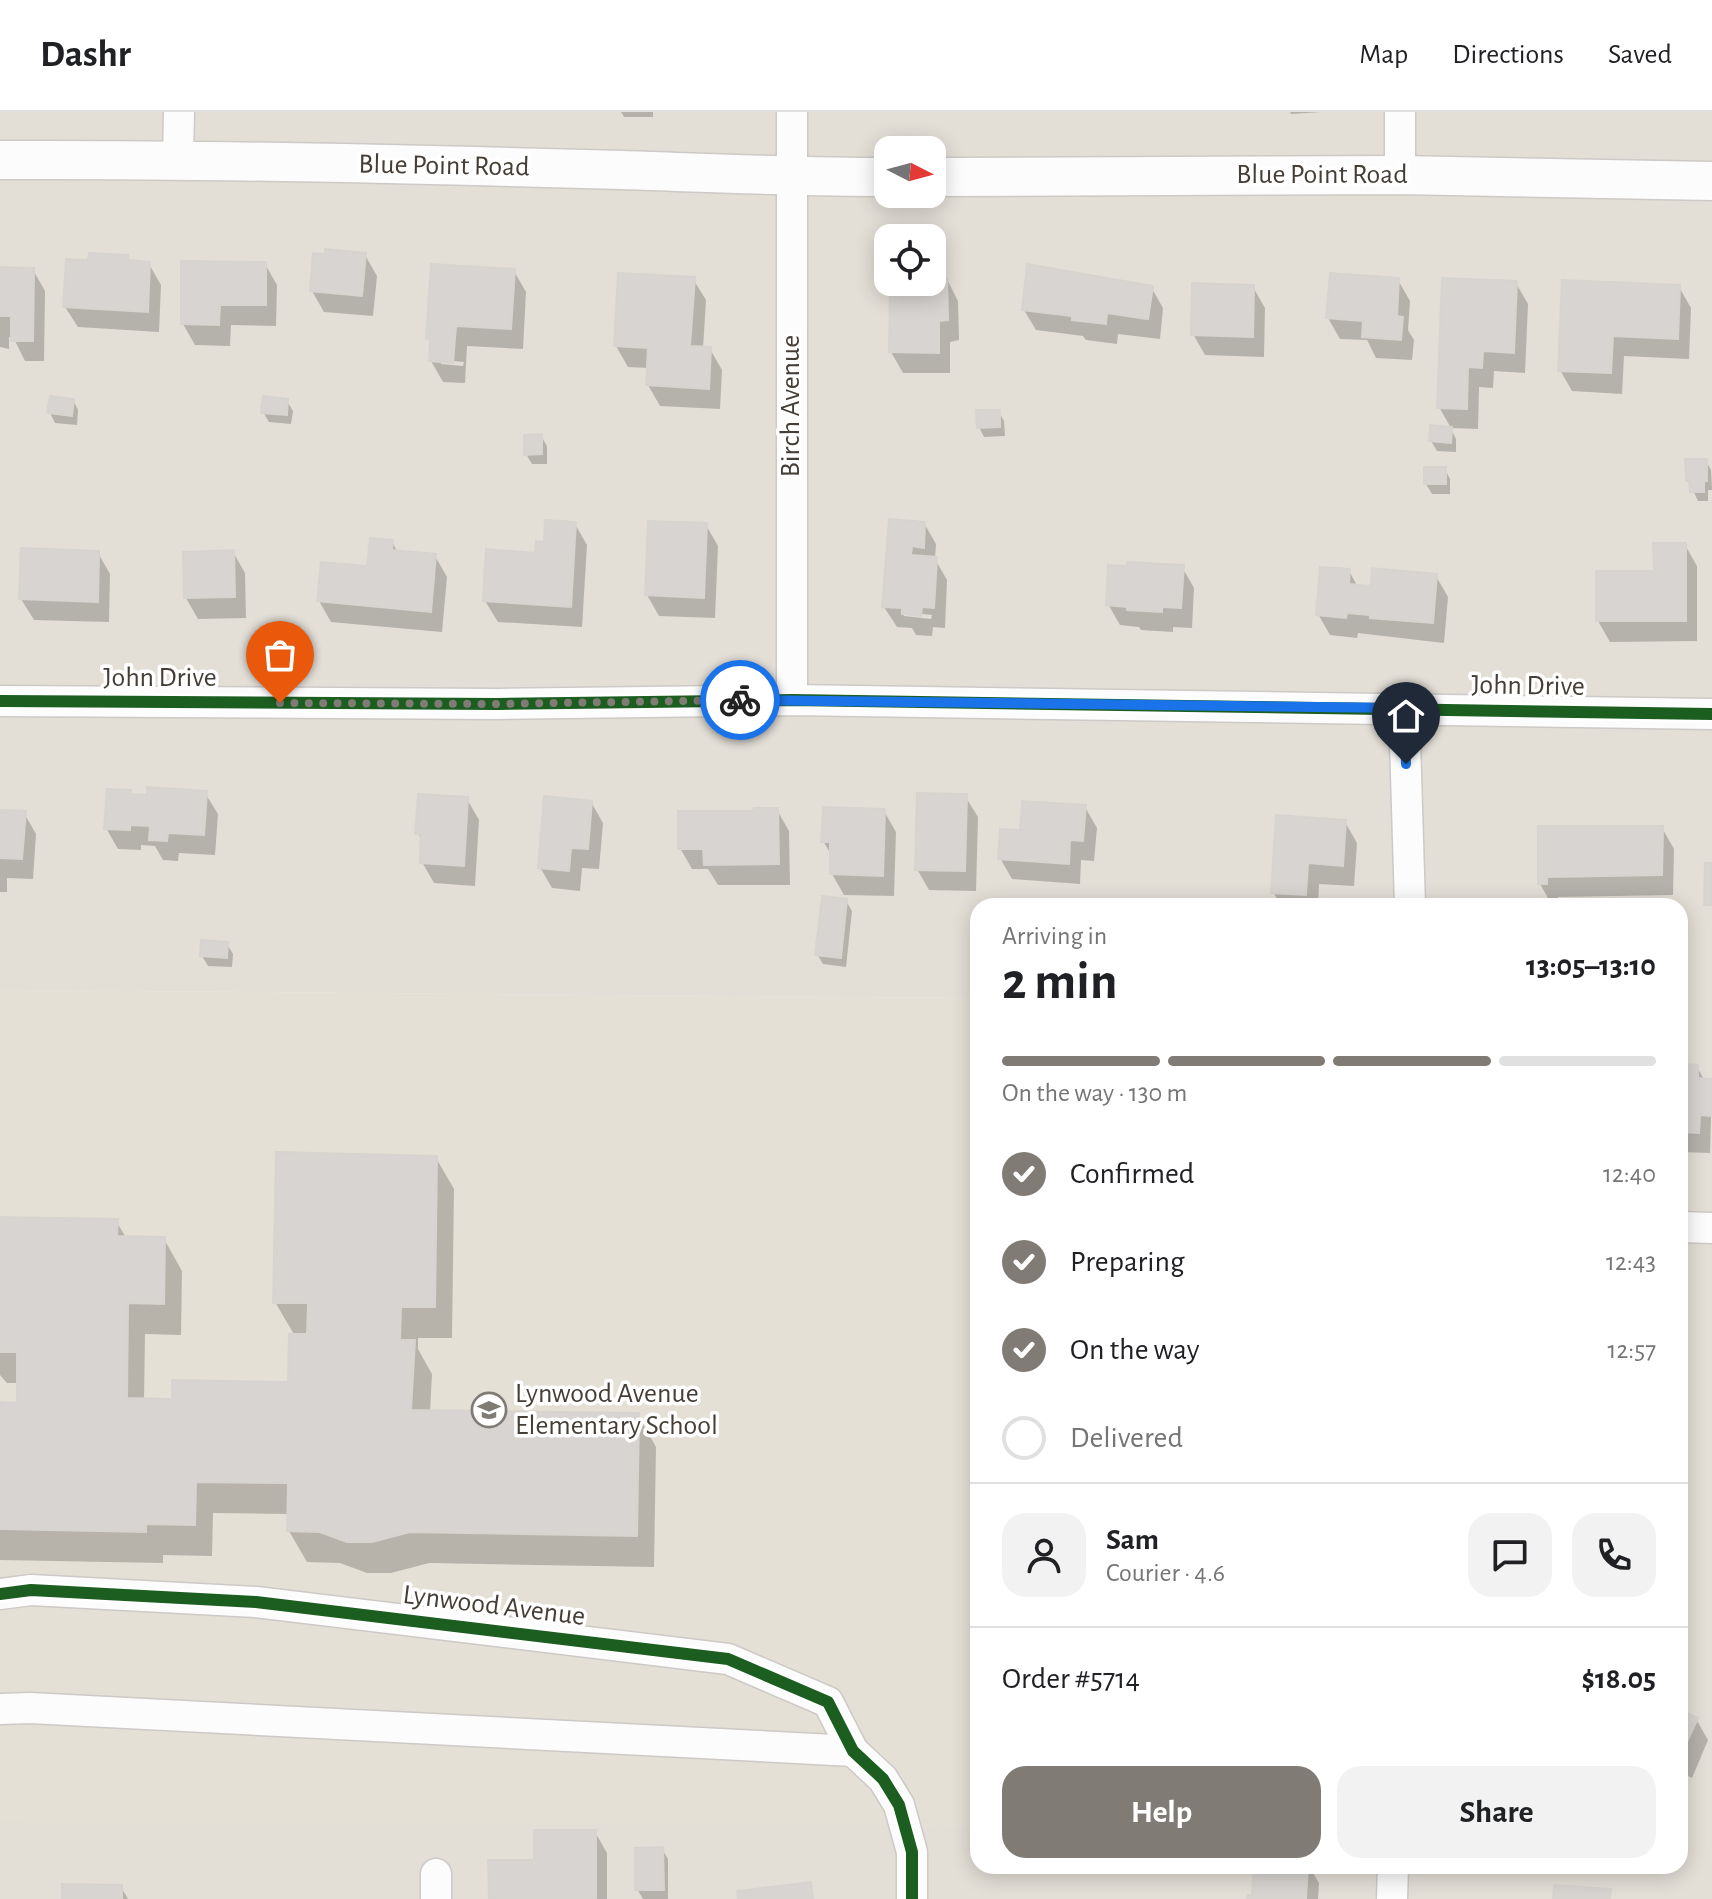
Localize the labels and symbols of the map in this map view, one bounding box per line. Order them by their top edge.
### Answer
north arrow [874,136,946,208]
street label: Blue Point Road [358,151,530,181]
street label: Blue Point Road [1236,161,1408,189]
street label: Birch Avenue [777,335,805,477]
pin [246,621,314,703]
courier [700,660,780,740]
street label: John Drive [103,664,217,692]
street label: John Drive [1471,671,1585,701]
pin [1372,682,1440,764]
place label: Lynwood Avenue Elementary School [515,1380,718,1440]
school or university icon: Lynwood Avenue Elementary School [470,1391,508,1429]
street label: Lynwood Avenue [401,1581,587,1631]

